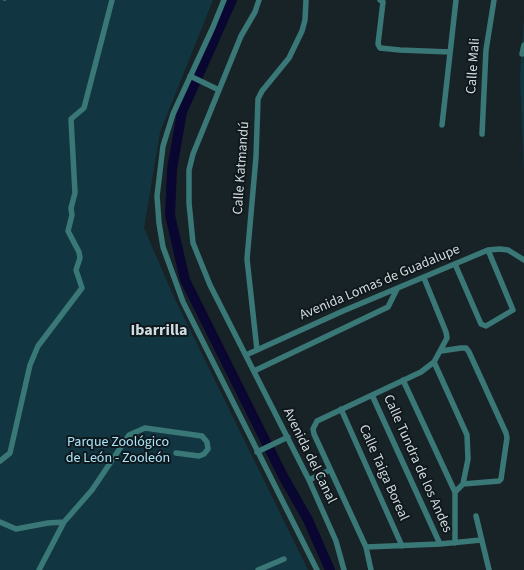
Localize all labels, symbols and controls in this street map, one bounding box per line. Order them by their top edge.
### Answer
street label: Calle Mali [464,37,484,95]
street label: Calle Katmandú [230,121,254,215]
street label: Avenida Lomas de Guadalupe [297,242,463,324]
district label: Ibarrilla [131,321,187,341]
street label: Calle Tundra de los Andes [379,392,455,536]
street label: Avenida del Canal [279,406,339,506]
street label: Calle Taiga Boreal [354,422,412,524]
park label: Parque Zoológico de León - Zooleón [66,435,170,468]

